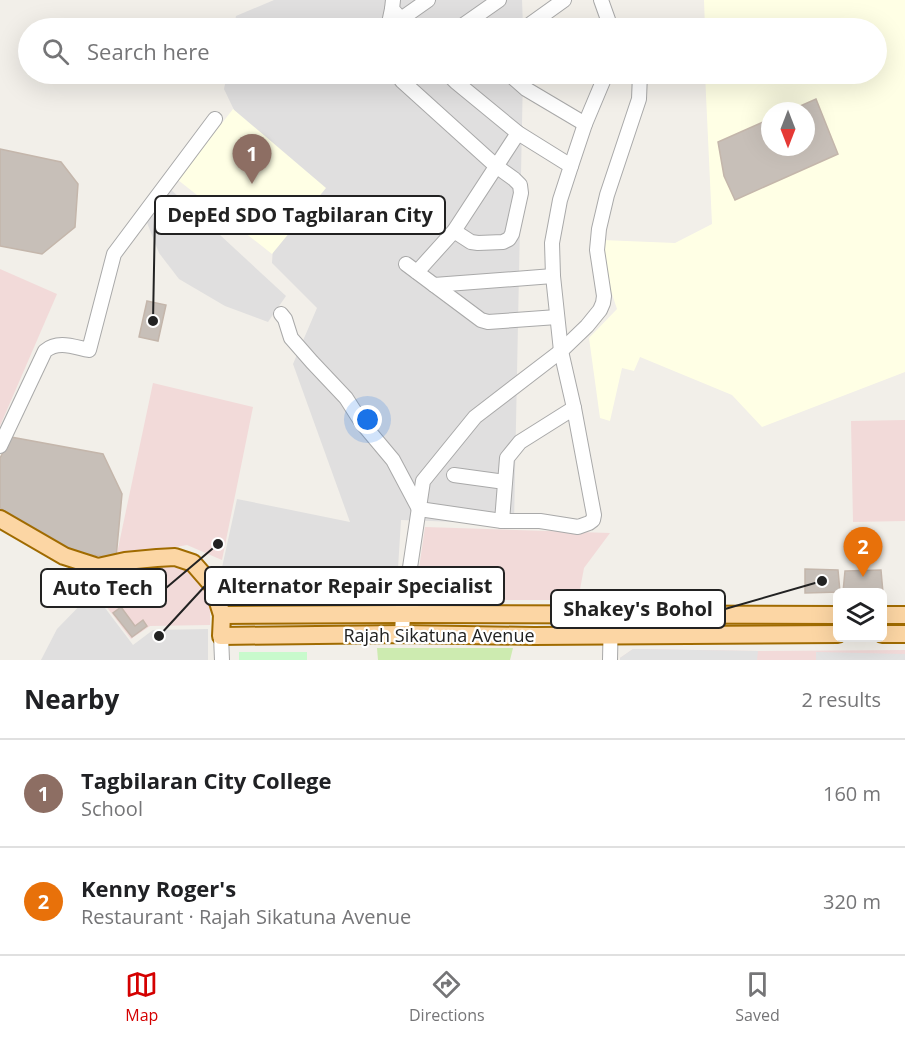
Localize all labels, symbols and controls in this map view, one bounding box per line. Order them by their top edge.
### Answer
search box [18,18,887,84]
icon: search [39,35,72,68]
text: Search here [87,36,210,66]
north arrow [761,102,815,156]
pin: 1 [232,134,272,184]
callout: DepEd SDO Tagbilaran City [155,196,445,234]
text: DepEd SDO Tagbilaran City [167,201,433,228]
your location [353,405,382,434]
pin: 2 [844,528,882,577]
callout: Alternator Repair Specialist [205,567,504,605]
callout: Auto Tech [41,569,166,607]
text: Alternator Repair Specialist [218,572,493,599]
text: Auto Tech [53,574,153,601]
map controls [833,588,887,642]
button: layers [833,588,887,642]
callout: Shakey's Bohol [551,590,725,628]
text: Shakey's Bohol [563,595,713,622]
street label: Rajah Sikatuna Avenue [343,623,535,647]
text: Nearby [24,681,119,717]
text: 2 results [801,686,881,713]
text: Tagbilaran City College [81,765,332,795]
text: 1 [38,780,49,807]
text: 160 m [823,780,881,807]
text: School [81,795,143,822]
text: Kenny Roger's [81,873,236,903]
text: 2 [38,888,49,915]
text: 320 m [823,888,881,915]
text: Restaurant · Rajah Sikatuna Avenue [81,903,411,930]
tab: Map [125,968,158,1026]
tab: Directions [409,968,485,1026]
tab: Saved [735,968,780,1026]

